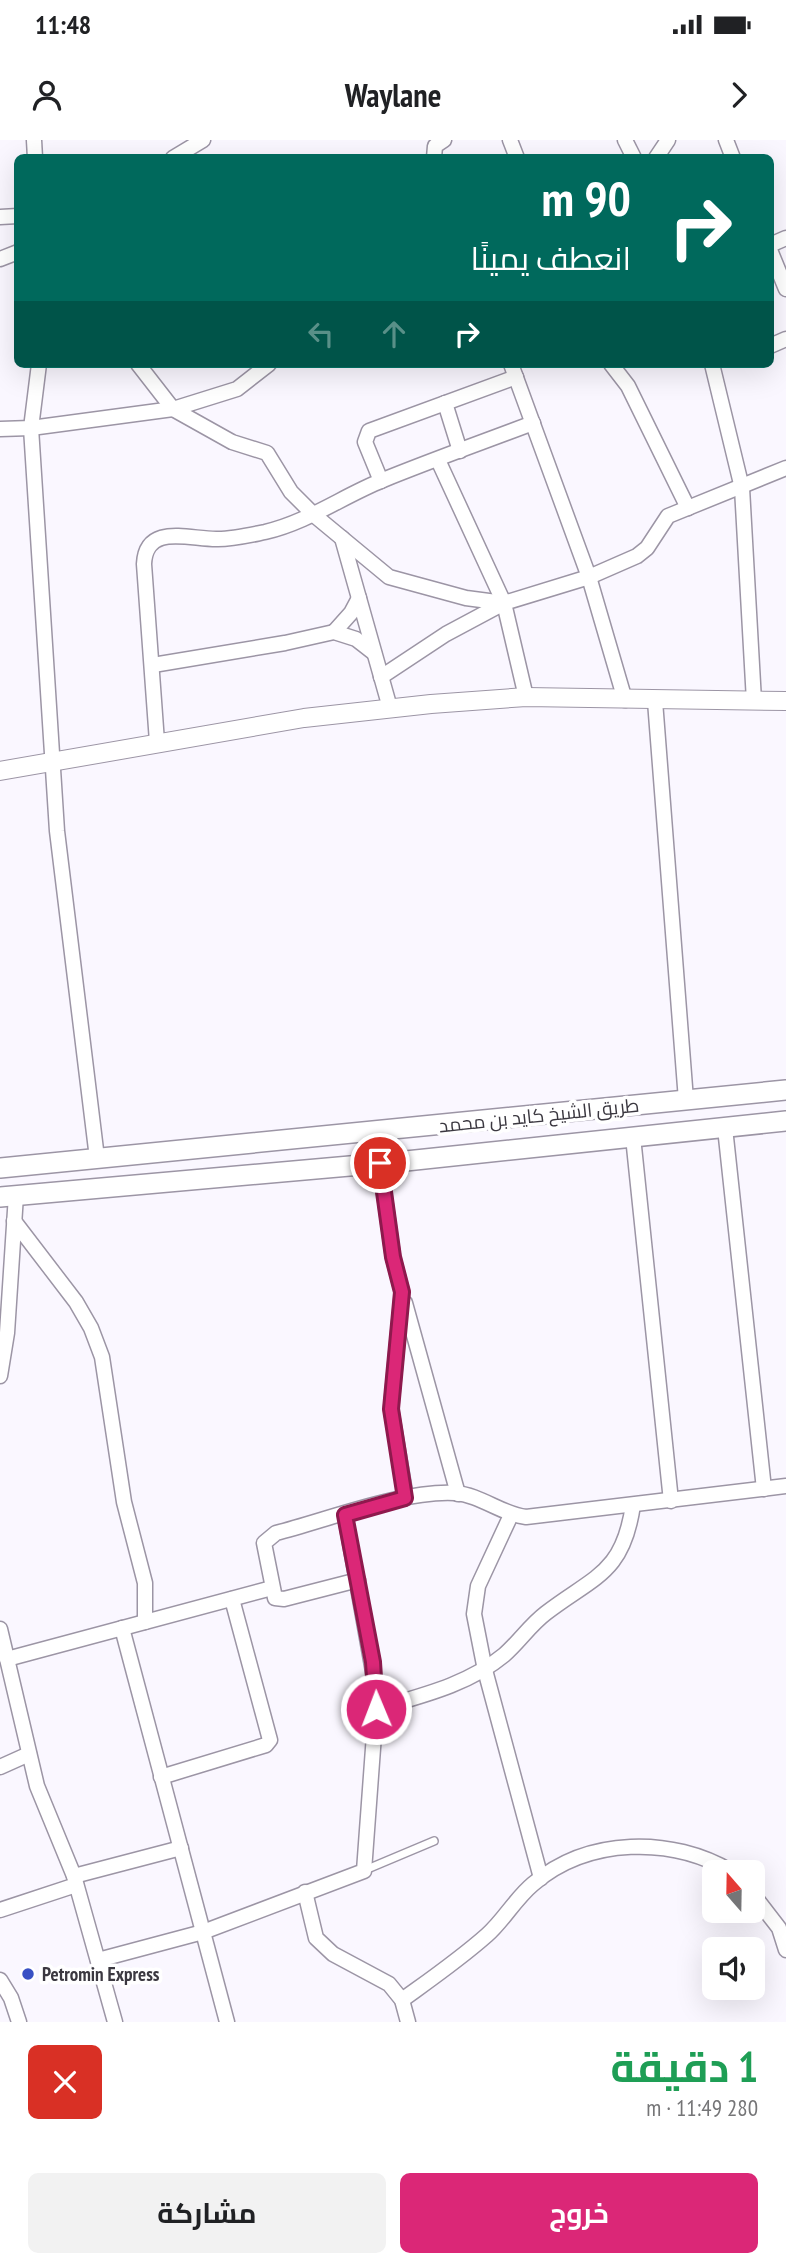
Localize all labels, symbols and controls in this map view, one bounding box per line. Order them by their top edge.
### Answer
text: 11:48 [35,8,91,41]
text: Waylane [345,74,441,116]
icon: person [28,76,66,114]
icon: forward [720,76,758,114]
text: 90 m [542,166,631,230]
icon: right [655,182,746,273]
text: انعطف يمينًا [471,237,631,279]
icon: left [302,315,340,353]
icon: ahead [375,315,413,353]
icon: right [448,315,486,353]
street label: طريق الشيخ كايد بن محمد [438,1093,641,1139]
pin [350,1133,410,1193]
icon: arrive [361,1144,399,1182]
position arrow [339,1672,413,1746]
north arrow [702,1860,765,1923]
map controls [702,1860,765,2000]
button: sound [702,1937,765,2000]
place label: Petromin Express [42,1962,160,1986]
marker: Petromin Express [20,1966,36,1982]
text: 1 دقيقة [611,2039,758,2094]
button: close [28,2045,102,2119]
text: 280 m · 11:49 [646,2093,758,2122]
button: مشاركة [28,2173,386,2253]
button: خروج [400,2173,758,2253]

